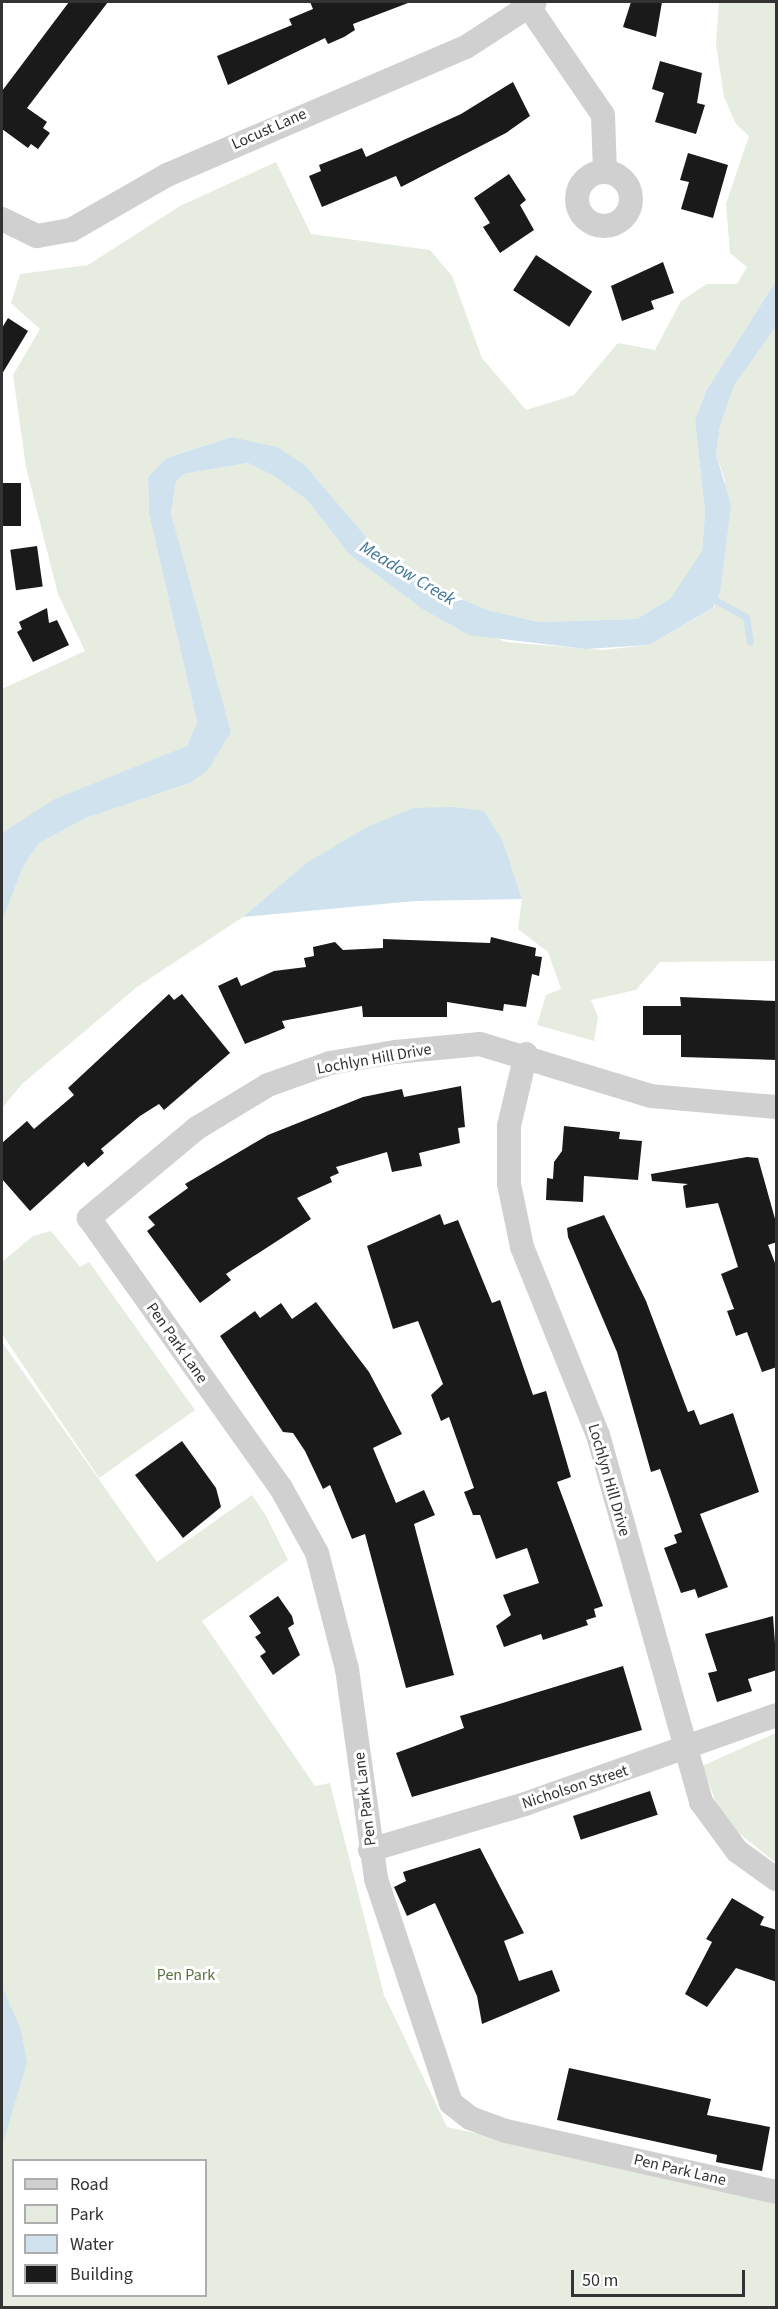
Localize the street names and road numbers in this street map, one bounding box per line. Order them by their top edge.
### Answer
street label: Locust Lane [229,104,309,154]
street label: Lochlyn Hill Drive [315,1039,433,1079]
street label: Pen Park Lane [142,1299,212,1387]
street label: Lochlyn Hill Drive [584,1422,634,1538]
street label: Pen Park Lane [350,1751,380,1847]
street label: Nicholson Street [520,1761,630,1813]
street label: Pen Park Lane [632,2150,728,2190]

